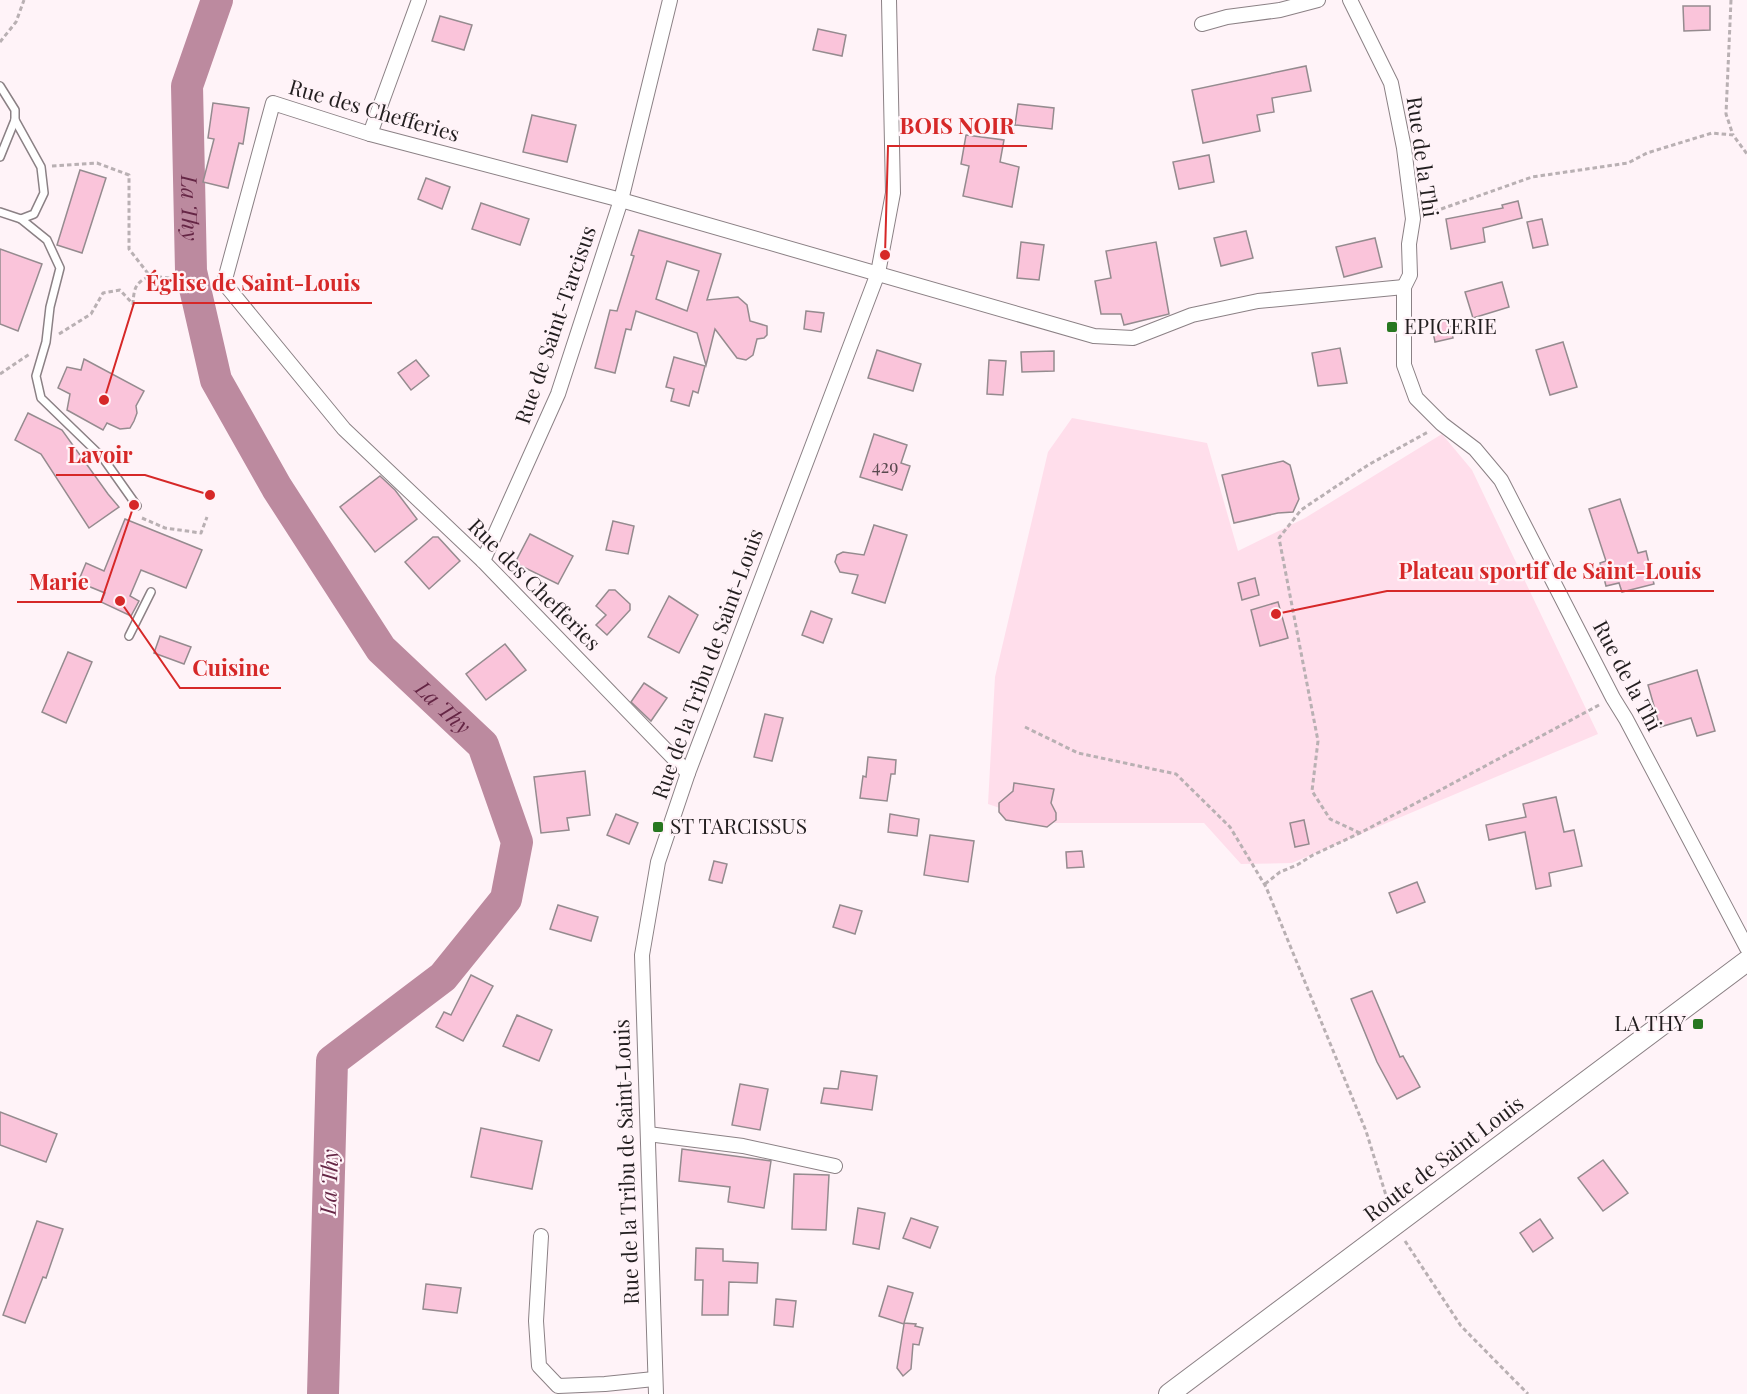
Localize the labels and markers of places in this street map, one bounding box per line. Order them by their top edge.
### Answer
callout: BOIS NOIR [888,106,1027,146]
callout: Église de Saint-Louis [134,263,372,303]
place label: EPICERIE [1404,311,1497,339]
marker: EPICERIE [1385,320,1399,334]
callout: Lavoir [56,435,145,475]
callout: Plateau sportif de Saint-Louis [1387,551,1714,591]
callout: Marie [17,562,101,602]
callout: Cuisine [180,648,281,688]
place label: ST TARCISSUS [670,811,807,839]
marker: ST TARCISSUS [651,820,665,834]
place label: LA THY [1614,1008,1687,1036]
marker: LA THY [1691,1017,1705,1031]

